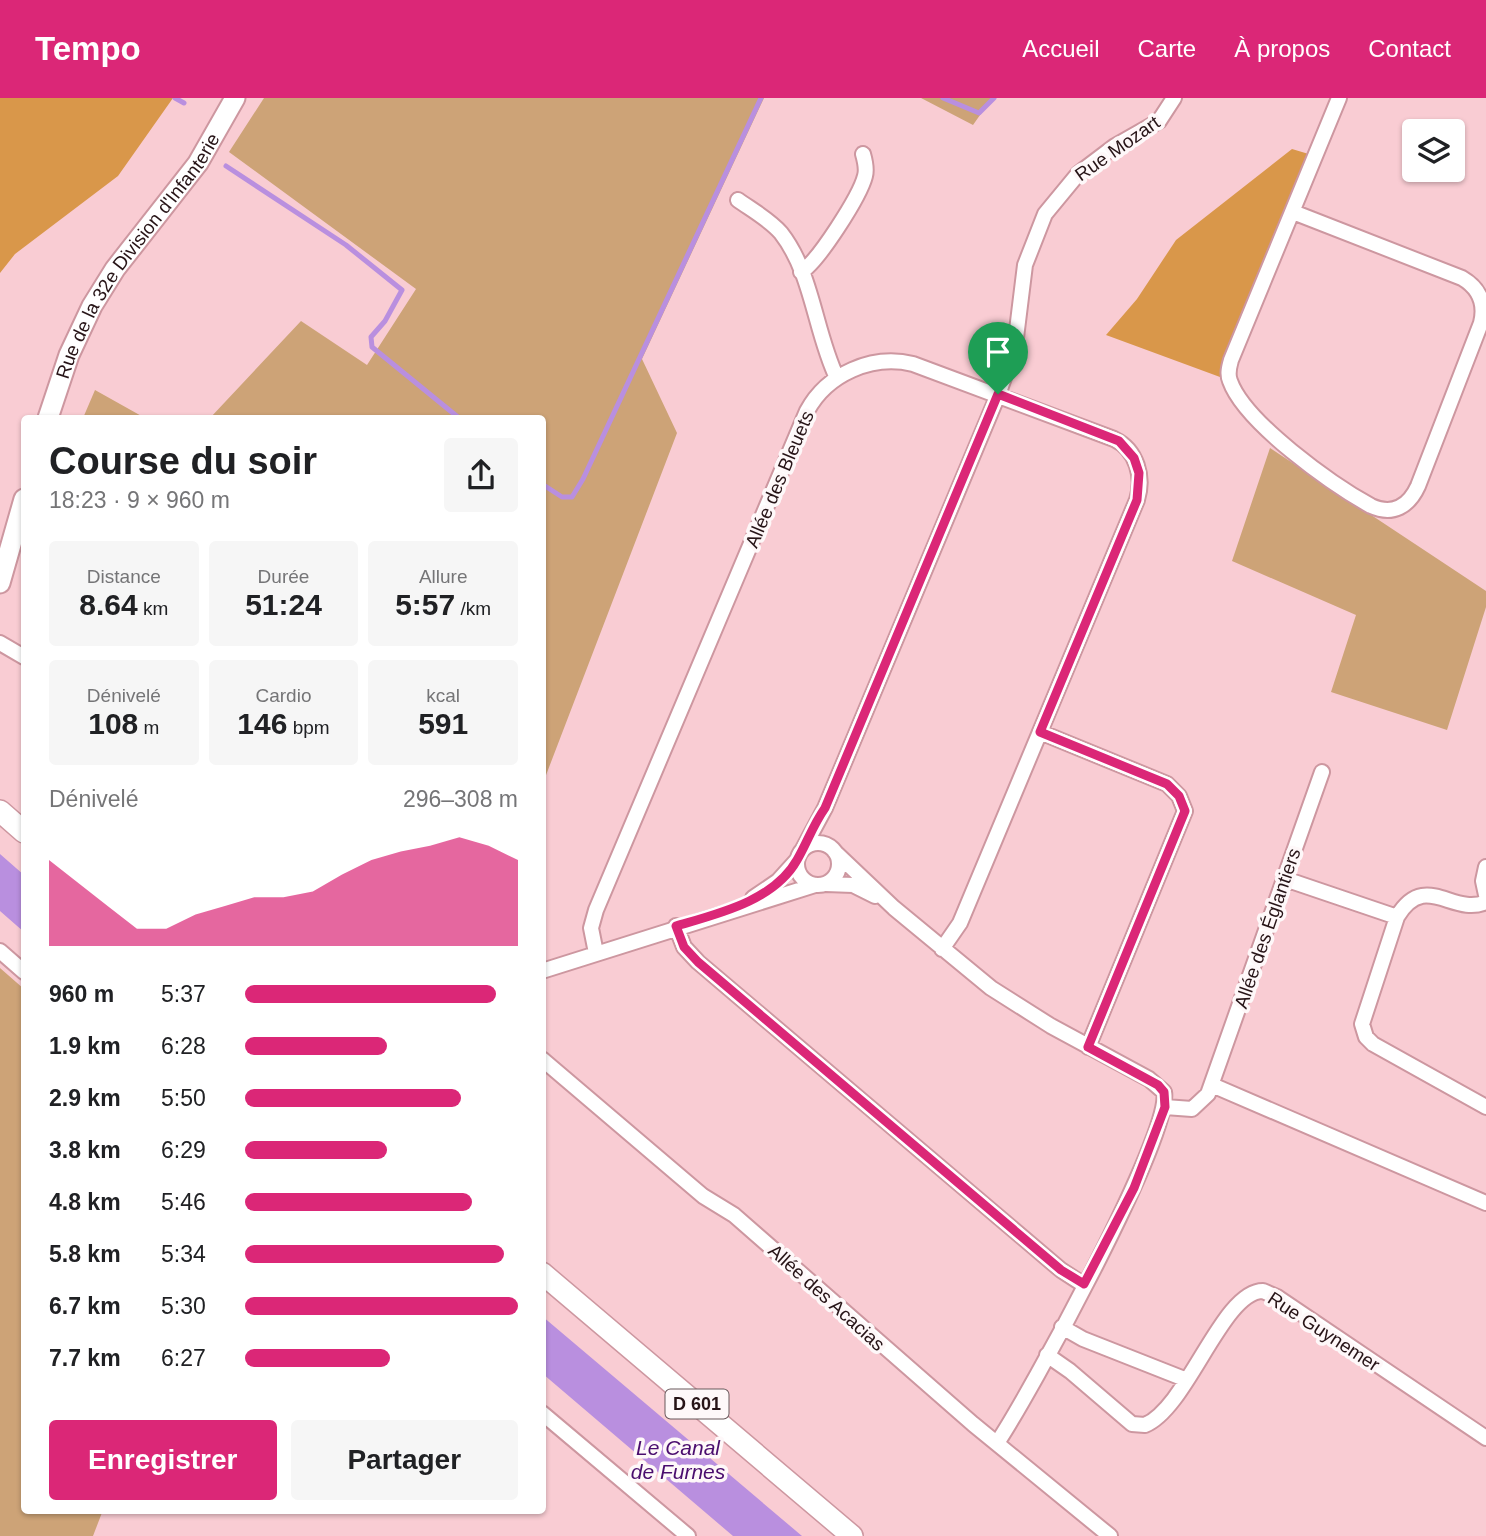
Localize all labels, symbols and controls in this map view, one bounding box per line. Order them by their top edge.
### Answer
text: Tempo [35,30,141,67]
text: Accueil [1022,35,1100,62]
text: Carte [1138,35,1196,62]
text: À propos [1234,35,1330,62]
text: Contact [1368,35,1451,62]
street label: Rue Mozart [1071,111,1164,185]
map controls [1402,119,1465,182]
button: layers [1402,119,1465,182]
street label: Rue de la 32e Division d'Infanterie [52,130,224,381]
pin [968,322,1028,394]
icon: arrive [979,333,1017,371]
street label: Allée des Bleuets [741,408,818,551]
button: share [444,438,518,512]
text: Course du soir [49,440,317,482]
text: 18:23 · 9 × 960 m [49,487,230,513]
text: Distance [87,566,161,587]
text: Durée [258,566,309,587]
text: Allure [419,566,467,587]
text: 8.64 [79,588,138,621]
text: 51:24 [245,588,322,621]
text: 5:57 [395,588,455,621]
text: km [138,598,168,619]
text: /km [455,598,491,619]
text: Dénivelé [87,685,161,706]
text: Cardio [256,685,311,706]
text: kcal [426,685,460,706]
text: 108 [88,707,138,740]
text: 146 [237,707,287,740]
text: 591 [418,707,468,740]
text: m [138,717,159,738]
text: bpm [287,717,330,738]
text: Dénivelé [49,786,139,812]
text: 296–308 m [403,786,518,812]
street label: Allée des Églantiers [1230,845,1305,1011]
text: 960 m [49,981,114,1007]
text: 5:37 [161,981,206,1007]
text: 1.9 km [49,1033,121,1059]
text: 6:28 [161,1033,206,1059]
text: 2.9 km [49,1085,121,1111]
text: 5:50 [161,1085,206,1111]
text: 3.8 km [49,1137,121,1163]
text: 6:29 [161,1137,206,1163]
text: 4.8 km [49,1189,121,1215]
text: 5:46 [161,1189,206,1215]
street label: Allée des Acacias [764,1240,889,1355]
text: 5.8 km [49,1241,121,1267]
text: 5:34 [161,1241,206,1267]
street label: Rue Guynemer [1264,1288,1384,1376]
text: 6.7 km [49,1293,121,1319]
text: 5:30 [161,1293,206,1319]
text: 7.7 km [49,1345,121,1371]
text: 6:27 [161,1345,206,1371]
road number: D 601 [666,1390,728,1419]
button: Enregistrer [49,1420,277,1500]
button: Partager [291,1420,518,1500]
water label: Le Canal de Furnes [631,1436,726,1483]

